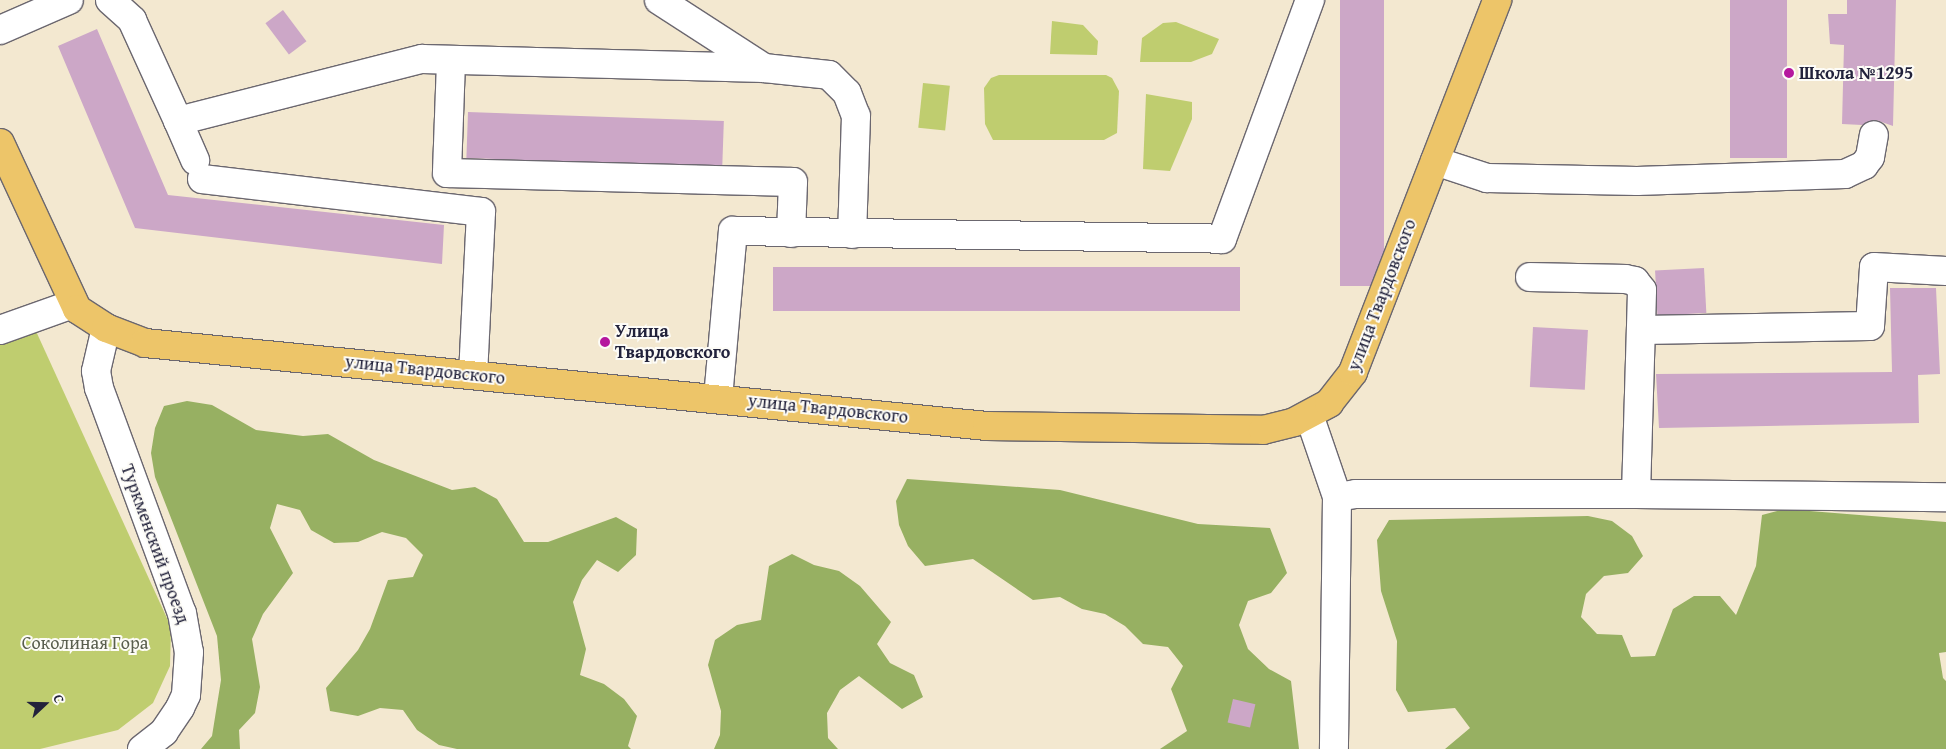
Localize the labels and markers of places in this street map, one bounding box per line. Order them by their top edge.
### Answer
place label: Школа №1295 [1799,62,1913,84]
marker: Школа №1295 [1783,67,1795,79]
place label: Улица Твардовского [615,321,730,364]
marker: Улица Твардовского [599,336,611,348]

